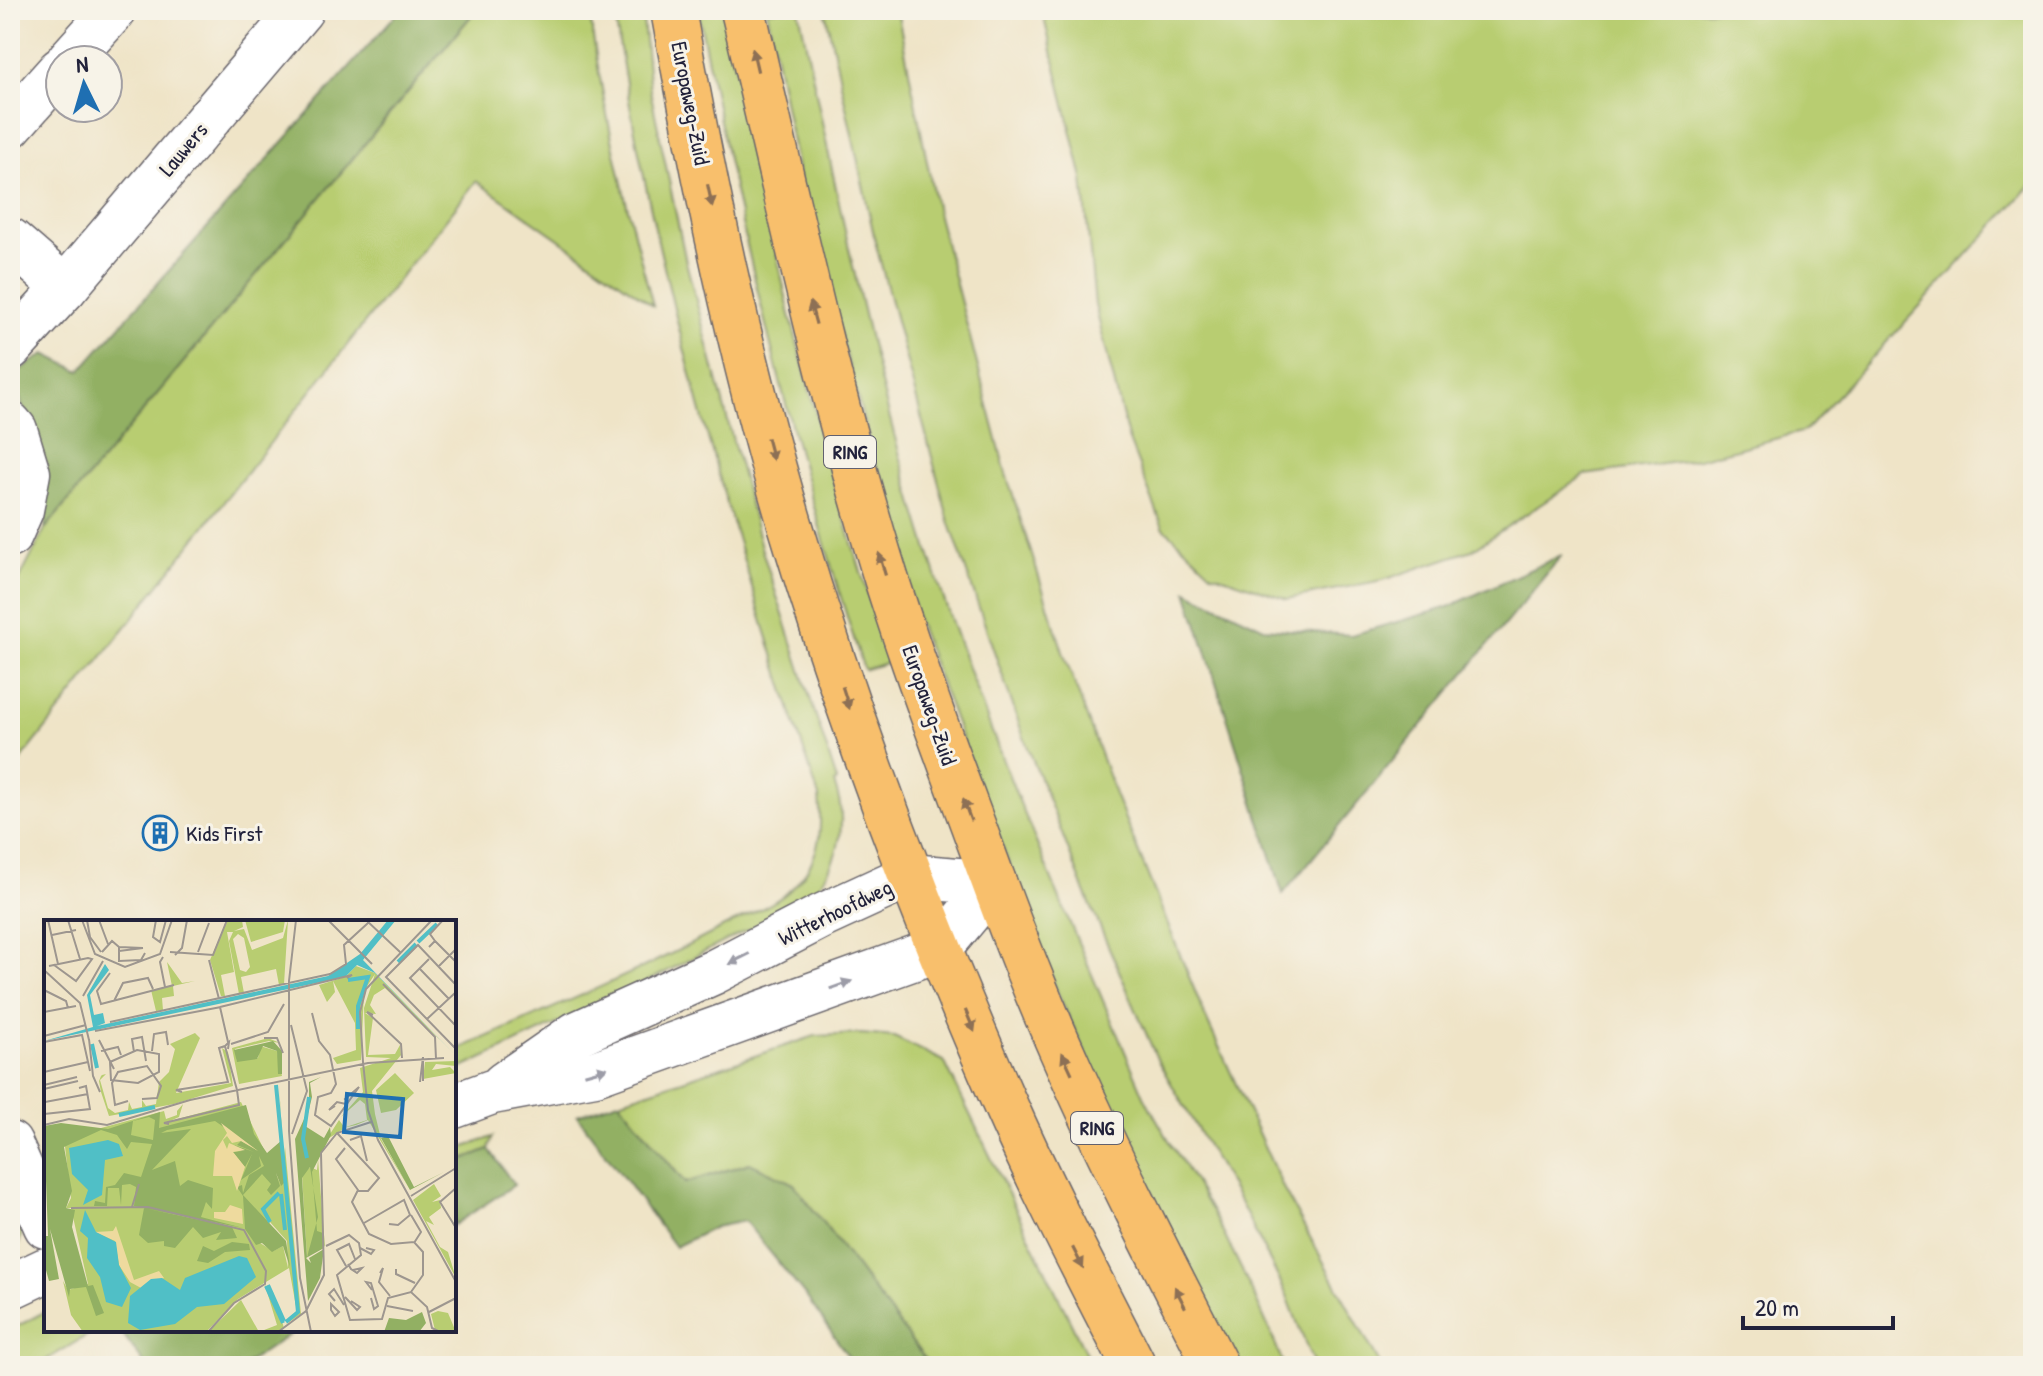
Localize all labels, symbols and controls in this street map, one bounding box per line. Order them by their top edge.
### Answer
street label: Europaweg-Zuid [664,39,718,168]
north arrow [44,44,124,124]
one-way arrow [748,47,761,72]
text: N [75,49,90,80]
street label: Lauwers [152,116,214,182]
one-way arrow [704,184,716,209]
one-way arrow [807,301,819,326]
road number: RING [824,436,876,468]
one-way arrow [765,437,777,462]
one-way arrow [875,552,888,576]
street label: Europaweg-Zuid [895,641,965,769]
one-way arrow [840,686,853,710]
one-way arrow [960,798,973,822]
building icon: Kids First [141,814,179,852]
place label: Kids First [186,818,263,848]
street label: Witterhoofdweg [773,872,897,952]
inset map [44,920,456,1332]
one-way arrow [728,952,751,965]
one-way arrow [830,978,854,990]
one-way arrow [963,1009,976,1033]
one-way arrow [1060,1051,1074,1074]
one-way arrow [584,1065,609,1077]
road number: RING [1071,1112,1123,1144]
one-way arrow [1071,1246,1084,1269]
scale bar [1743,1280,1893,1330]
one-way arrow [1174,1285,1187,1308]
text: 20 m [1755,1291,1799,1323]

